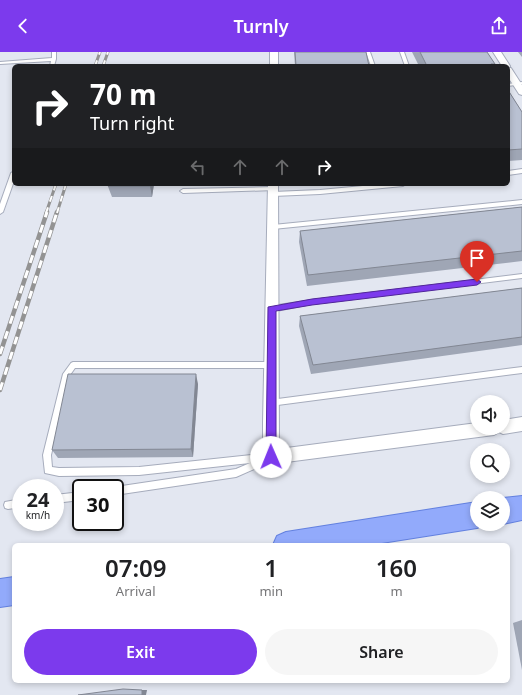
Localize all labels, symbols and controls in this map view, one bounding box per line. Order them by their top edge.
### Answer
text: Turnly [233,14,289,38]
icon: back [12,15,34,37]
icon: share [488,15,510,37]
text: 70 m [90,75,157,113]
icon: right [24,80,76,132]
text: Turn right [90,111,174,135]
icon: left [187,156,209,178]
icon: ahead [229,156,251,178]
icon: ahead [271,156,293,178]
icon: right [313,156,335,178]
pin [460,241,494,282]
icon: arrive [466,247,488,269]
map controls [470,395,510,531]
button: sound [470,395,510,435]
position arrow [250,436,292,478]
button: search [470,443,510,483]
speed limit sign: 30 [72,479,124,531]
text: 24 [27,486,49,513]
button: layers [470,491,510,531]
text: km/h [26,508,50,522]
text: 07:09 [105,551,166,584]
text: 1 [264,551,278,584]
text: 160 [376,551,417,584]
text: Arrival [116,582,156,600]
text: min [259,582,283,600]
text: m [390,582,403,600]
button: Exit [24,629,257,675]
button: Share [265,629,498,675]

